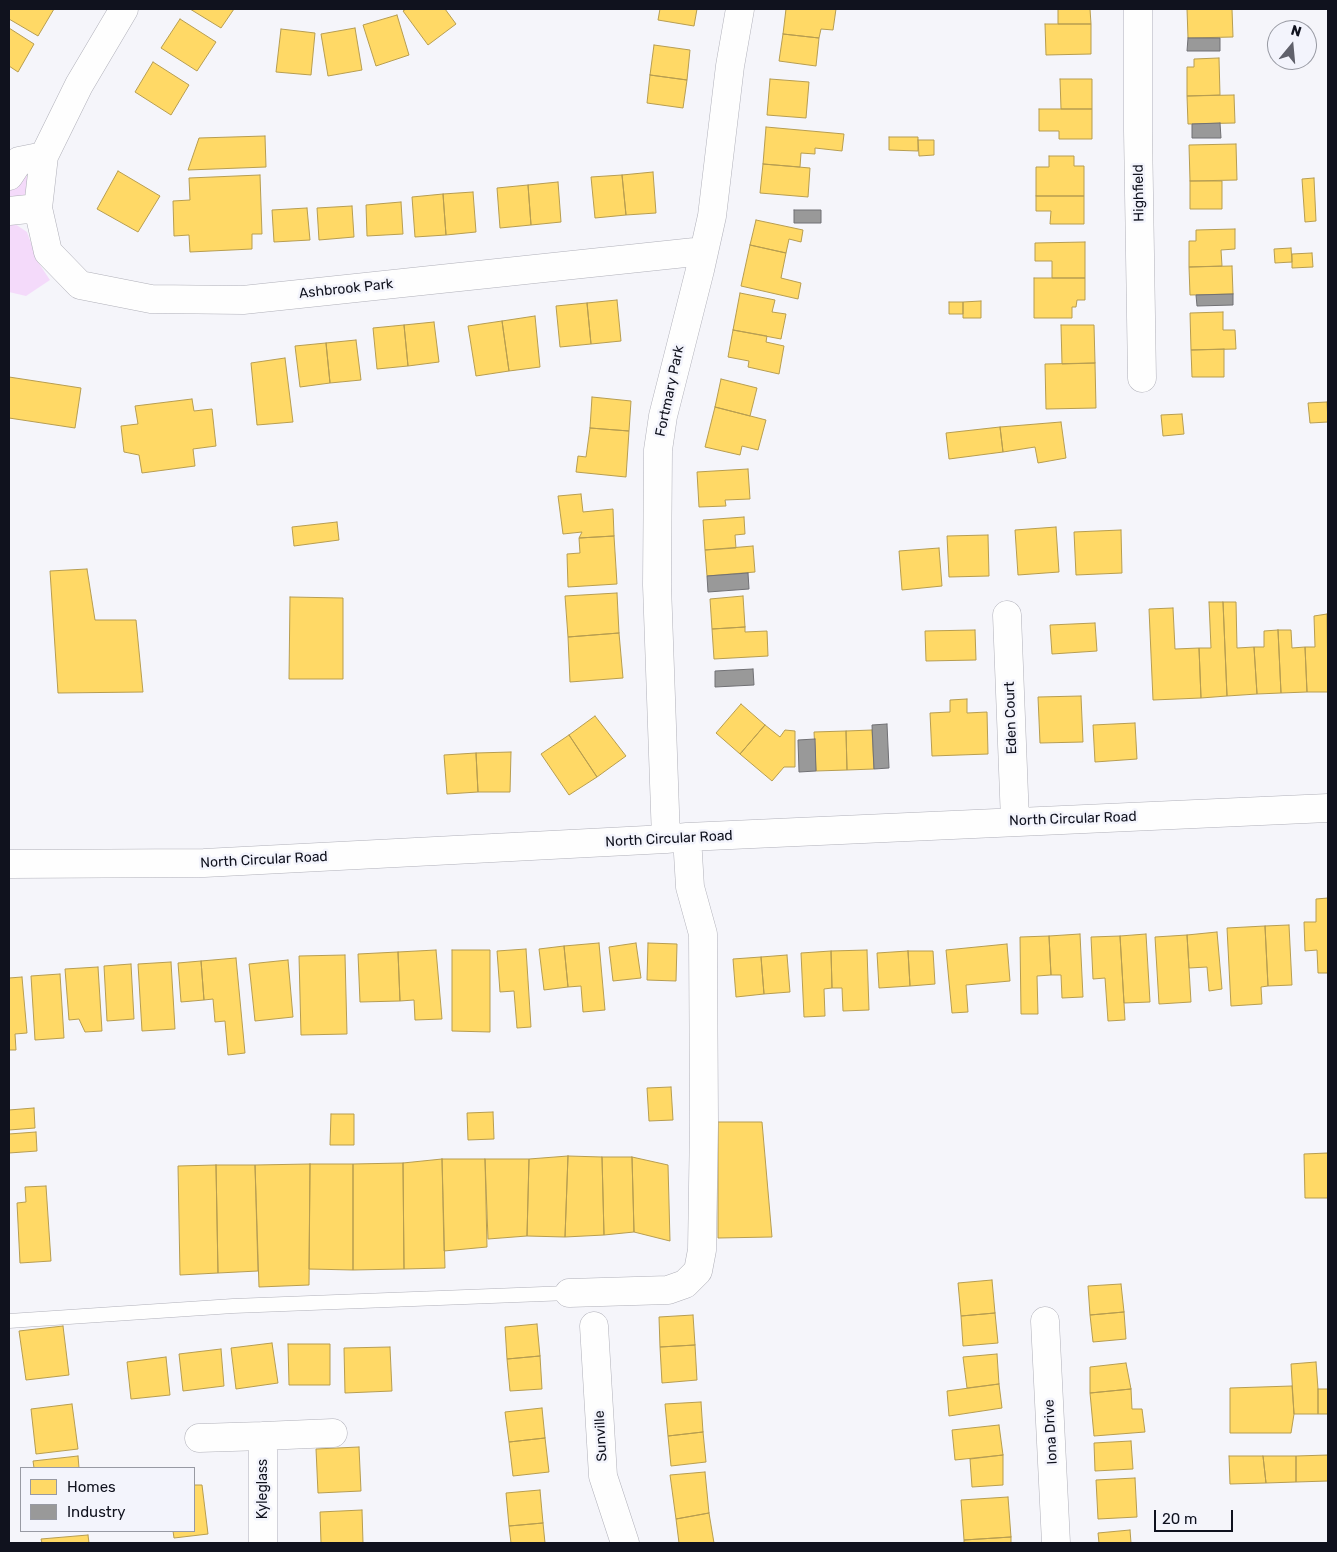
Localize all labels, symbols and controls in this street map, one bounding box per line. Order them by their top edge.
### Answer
north arrow [1267,20,1317,70]
text: N [1289,22,1304,41]
street label: Highfield [1130,164,1148,222]
street label: Ashbrook Park [298,276,394,302]
street label: Fortmary Park [652,344,688,438]
street label: Eden Court [1001,681,1021,755]
street label: North Circular Road [1009,808,1137,830]
street label: North Circular Road [605,827,733,851]
street label: North Circular Road [200,848,328,872]
street label: Iona Drive [1041,1399,1061,1465]
street label: Sunville [591,1410,611,1462]
street label: Kyleglass [255,1459,271,1519]
legend [20,1467,195,1532]
text: Homes [67,1478,116,1496]
scale bar [1157,1500,1236,1532]
text: Industry [67,1503,126,1521]
text: 20 m [1162,1510,1197,1528]

